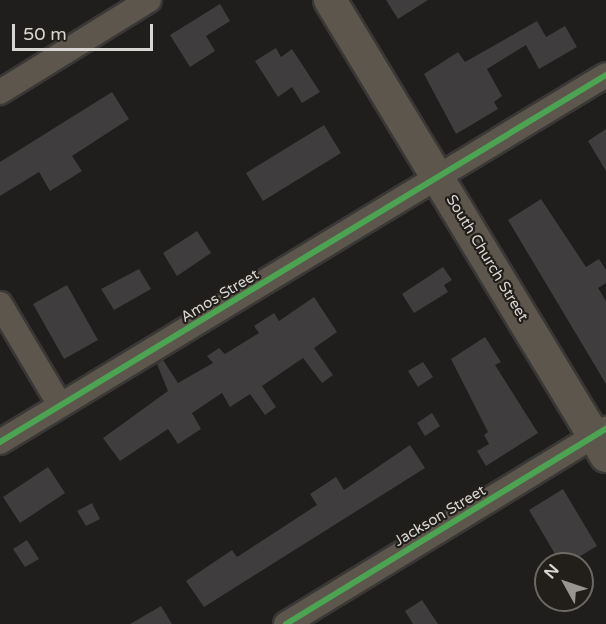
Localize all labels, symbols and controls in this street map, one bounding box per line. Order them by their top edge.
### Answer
scale bar [15,12,156,50]
text: 50 m [23,23,67,45]
street label: South Church Street [442,192,532,324]
street label: Amos Street [178,266,262,326]
street label: Jackson Street [391,482,489,550]
north arrow [534,552,594,612]
text: N [540,560,564,583]

